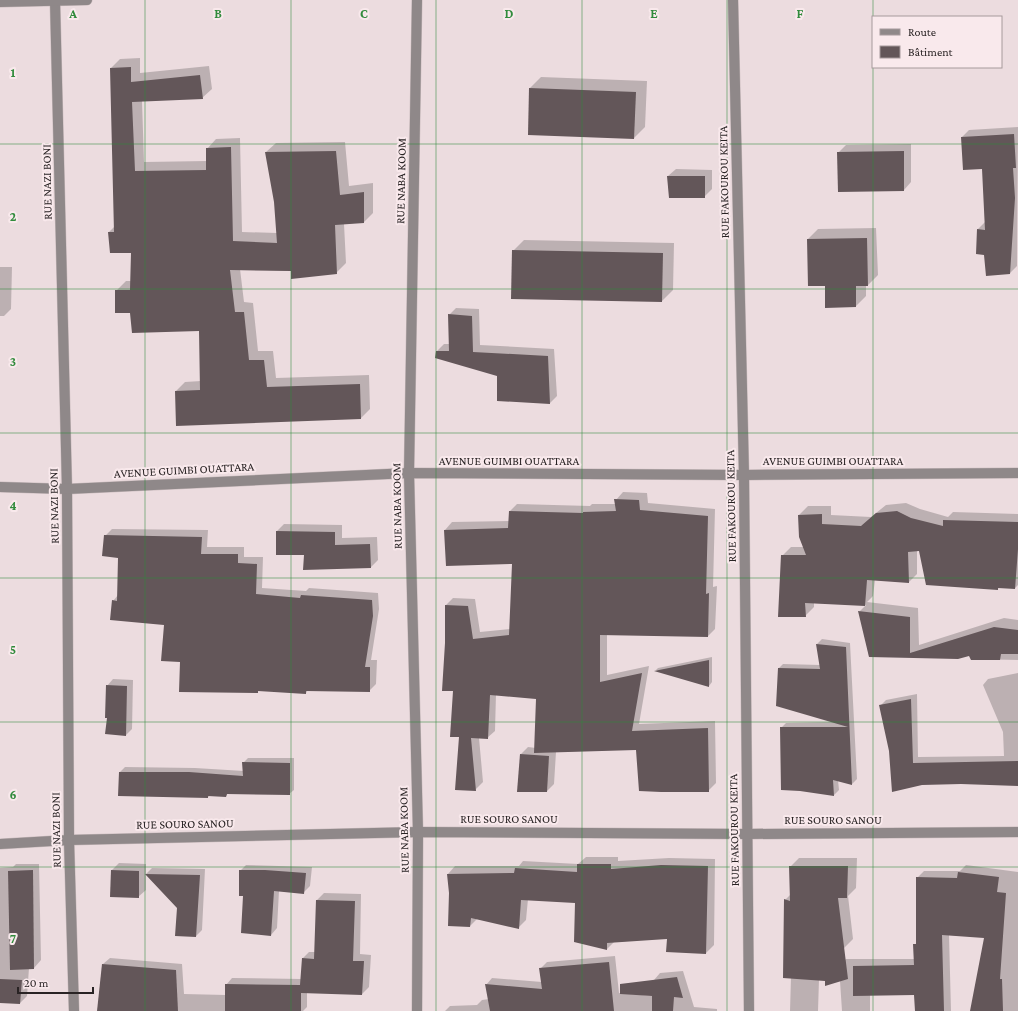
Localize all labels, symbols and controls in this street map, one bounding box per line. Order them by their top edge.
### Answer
text: A [68,6,77,21]
text: B [214,6,222,21]
text: C [360,6,368,21]
text: D [505,6,514,21]
text: E [650,6,658,21]
text: F [797,6,804,21]
legend [872,16,1002,68]
text: Route [908,25,936,39]
text: Bâtiment [908,45,954,59]
text: 1 [11,65,16,80]
street label: RUE FAKOUROU KEITA [716,125,732,238]
street label: RUE NABA KOOM [393,138,409,224]
street label: RUE NAZI BONI [39,144,55,220]
text: 2 [10,209,17,224]
text: 3 [10,354,16,369]
street label: RUE FAKOUROU KEITA [723,449,739,562]
street label: AVENUE GUIMBI OUATTARA [439,454,579,468]
street label: AVENUE GUIMBI OUATTARA [763,454,903,468]
street label: AVENUE GUIMBI OUATTARA [113,459,255,481]
street label: RUE NABA KOOM [389,463,405,549]
street label: RUE NAZI BONI [46,468,62,544]
text: 4 [9,498,17,513]
text: 5 [10,642,16,657]
street label: RUE FAKOUROU KEITA [726,773,742,886]
text: 6 [9,787,17,802]
street label: RUE NABA KOOM [396,787,412,873]
street label: RUE NAZI BONI [48,792,64,868]
street label: RUE SOURO SANOU [460,812,558,826]
street label: RUE SOURO SANOU [784,813,882,827]
street label: RUE SOURO SANOU [136,816,234,832]
text: 7 [10,931,16,946]
scale bar [18,969,93,995]
text: 20 m [24,976,49,990]

